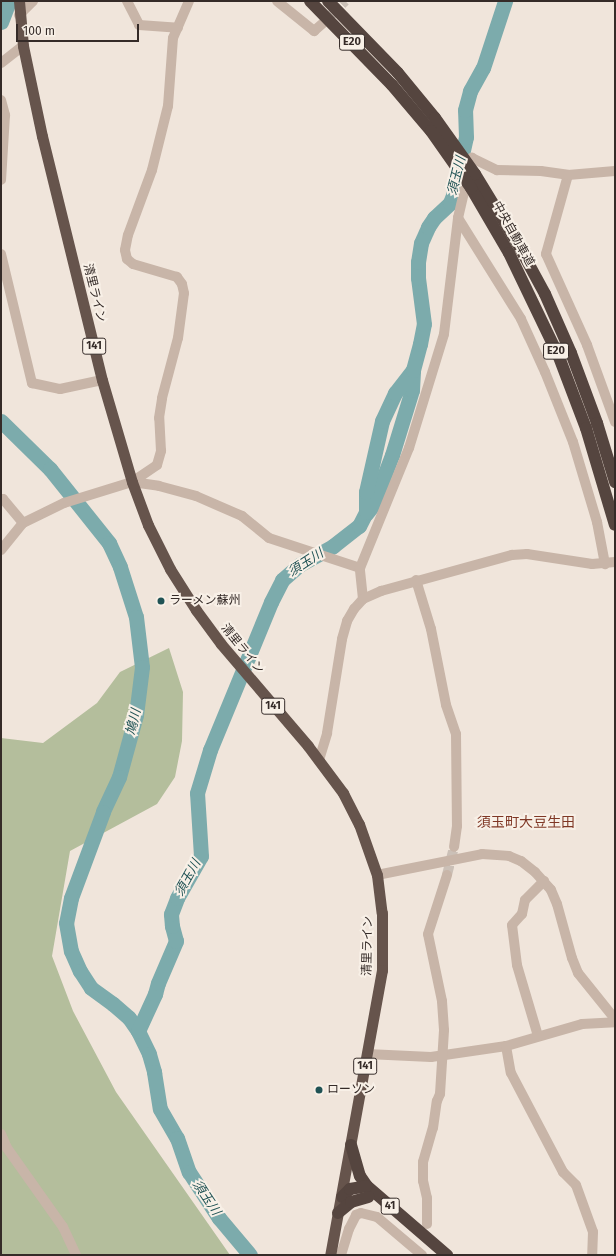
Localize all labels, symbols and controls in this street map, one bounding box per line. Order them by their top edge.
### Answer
scale bar [18,16,141,42]
text: 100 m [23,24,55,38]
road number: E20 [339,33,365,51]
water label: 須玉川 [445,155,469,197]
street label: 中央自動車道 [489,199,537,269]
street label: 清里ライン [80,262,108,324]
road number: 141 [82,337,106,355]
road number: E20 [543,342,569,360]
water label: 須玉川 [285,546,327,580]
place label: ラーメン蘇州 [169,594,241,608]
marker: ラーメン蘇州 [156,596,166,606]
street label: 清里ライン [218,621,266,677]
road number: 141 [261,697,285,715]
water label: 鳩川 [123,708,145,736]
district label: 須玉町大豆生田 [477,815,575,831]
water label: 須玉川 [172,857,204,899]
street label: 清里ライン [360,916,376,976]
road number: 141 [353,1057,377,1075]
place label: ローソン [327,1083,375,1097]
marker: ローソン [314,1085,324,1095]
water label: 須玉川 [189,1177,223,1219]
road number: 41 [380,1197,400,1215]

